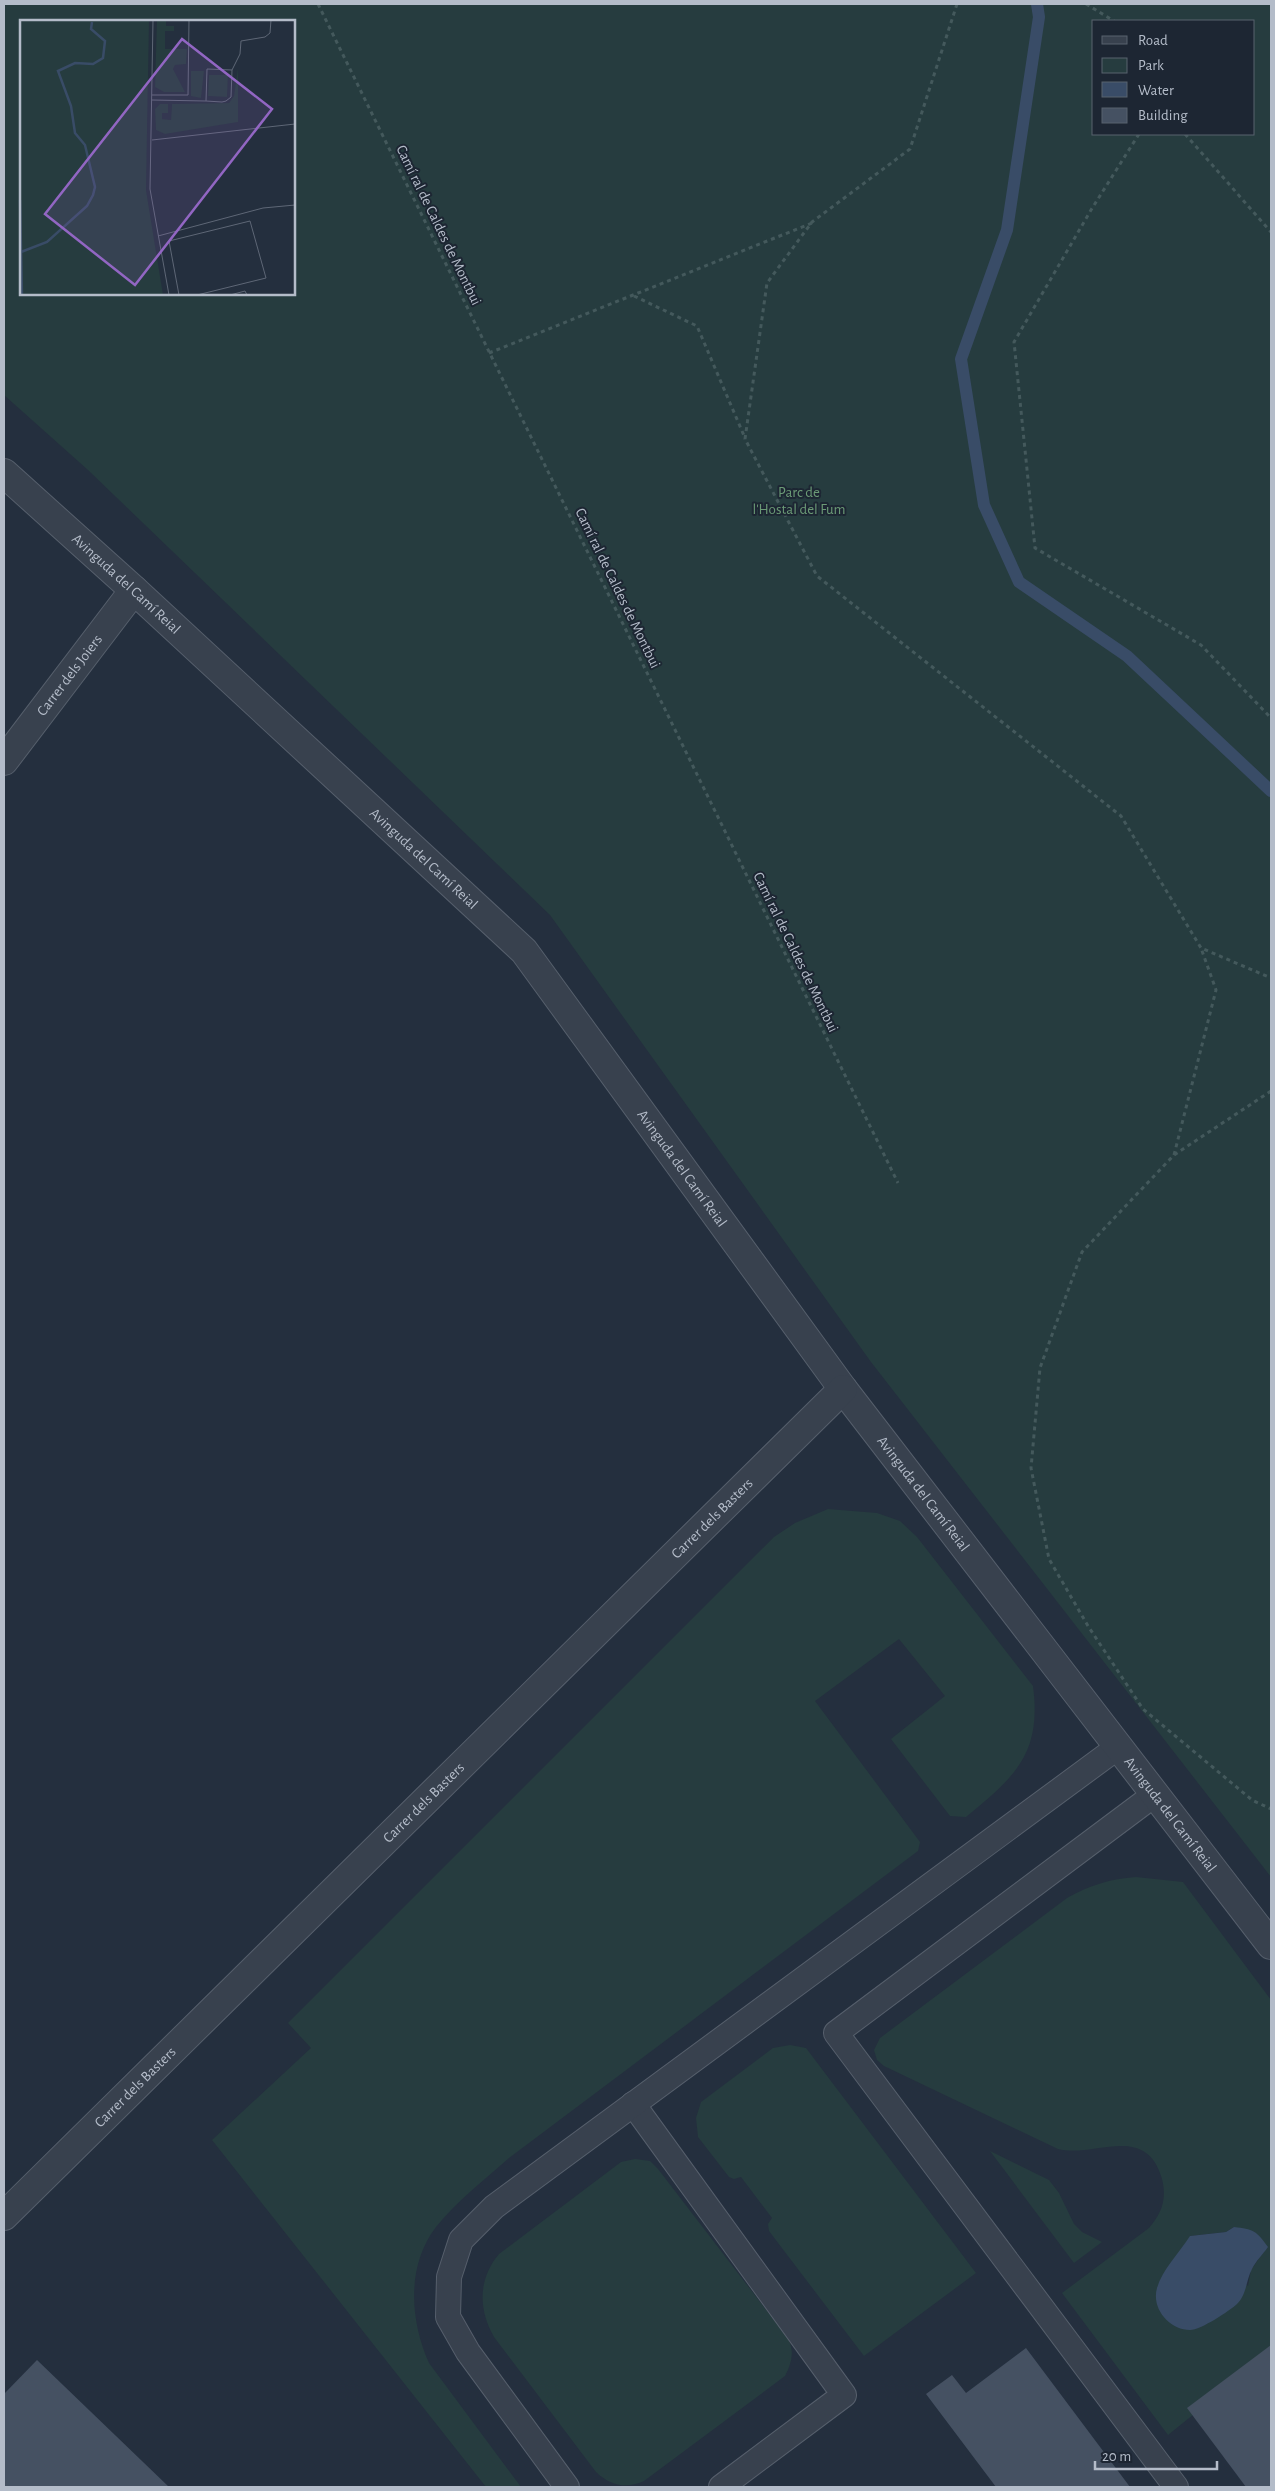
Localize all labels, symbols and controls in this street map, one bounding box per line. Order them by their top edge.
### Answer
inset map [20,20,295,295]
legend [1092,20,1255,135]
text: Road [1138,33,1168,48]
text: Park [1138,58,1164,73]
text: Water [1138,83,1174,98]
text: Building [1138,108,1188,123]
street label: Camí ral de Caldes de Montbui [393,143,484,308]
park label: Parc de l'Hostal del Fum [752,485,846,517]
street label: Camí ral de Caldes de Montbui [572,506,663,671]
street label: Avinguda del Camí Reial [69,531,183,637]
street label: Carrer dels Joiers [34,632,105,719]
street label: Avinguda del Camí Reial [367,805,480,912]
street label: Camí ral de Caldes de Montbui [750,870,841,1035]
street label: Avinguda del Camí Reial [634,1107,729,1230]
street label: Avinguda del Camí Reial [874,1433,972,1554]
street label: Carrer dels Basters [669,1475,756,1562]
street label: Avinguda del Camí Reial [1121,1754,1219,1875]
street label: Carrer dels Basters [380,1760,467,1846]
street label: Carrer dels Basters [92,2044,179,2130]
scale bar [1095,2438,1218,2470]
text: 20 m [1102,2449,1131,2464]

